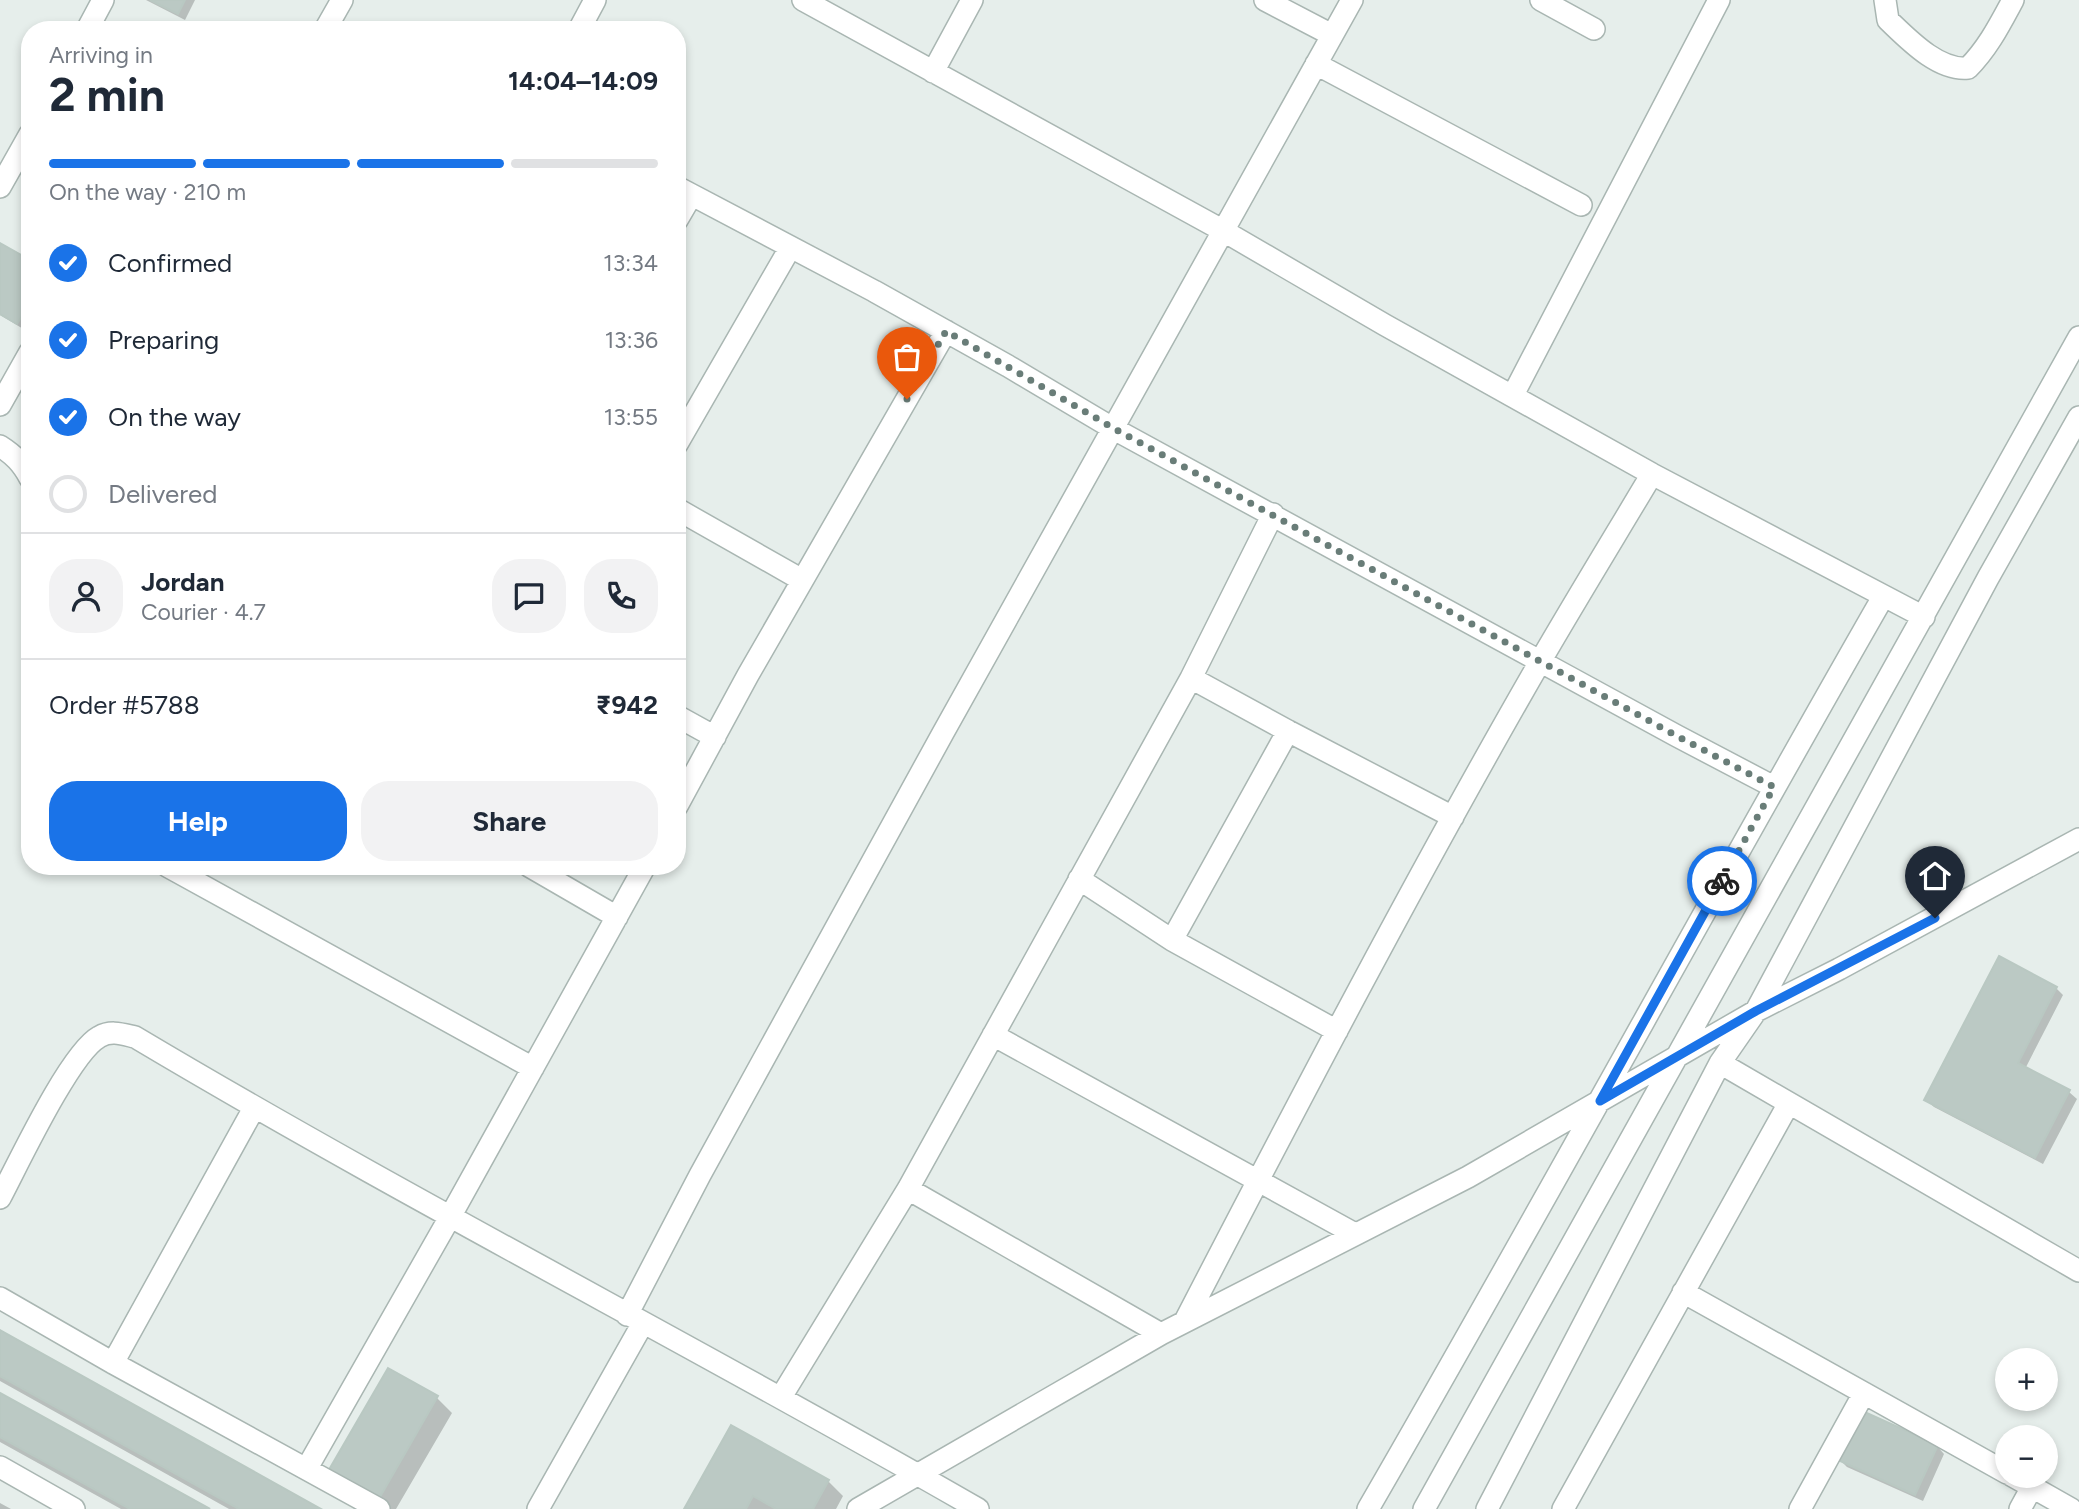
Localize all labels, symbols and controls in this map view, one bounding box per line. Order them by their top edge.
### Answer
text: Arriving in [49,41,153,69]
text: 14:04–14:09 [508,65,658,97]
text: 2 min [49,67,165,123]
text: On the way · 210 m [49,178,246,206]
icon: check [49,244,87,282]
text: Confirmed [108,247,232,279]
text: 13:34 [603,249,658,277]
icon: check [49,321,87,359]
text: Preparing [108,324,219,356]
text: 13:36 [605,326,658,354]
pin [877,327,937,399]
icon: bag [888,338,926,376]
icon: check [49,398,87,436]
text: On the way [108,401,241,433]
text: 13:55 [604,403,658,431]
text: Delivered [108,478,217,510]
button: person [49,559,123,633]
button: chat [492,559,566,633]
button: phone [584,559,658,633]
text: Jordan [141,566,224,598]
text: Courier · 4.7 [141,598,266,626]
text: Order #5788 [49,689,200,721]
text: ₹942 [596,689,658,721]
button: Help [49,781,347,861]
button: Share [361,781,658,861]
courier [1687,846,1757,916]
pin [1905,846,1965,918]
icon: home [1916,857,1954,895]
icon: bike [1703,862,1741,900]
map controls [1995,1348,2058,1488]
button: + [1995,1348,2058,1411]
button: − [1995,1425,2058,1488]

